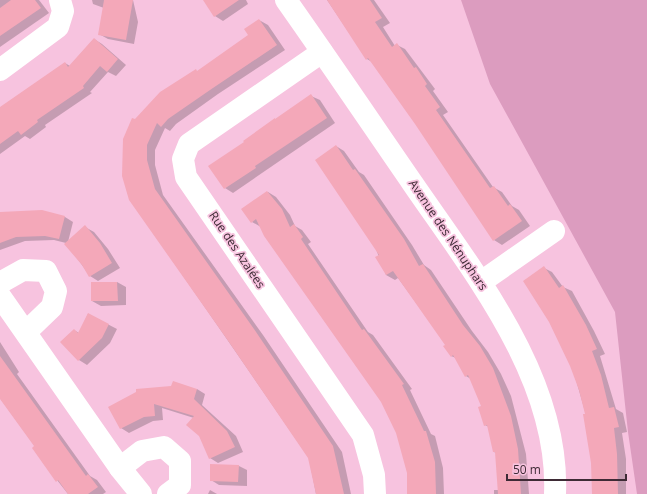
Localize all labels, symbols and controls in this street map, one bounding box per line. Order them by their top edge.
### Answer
street label: Avenue des Nénuphars [405,176,492,294]
street label: Rue des Azalées [205,208,270,292]
scale bar [507,456,626,482]
text: 50 m [513,461,541,478]

